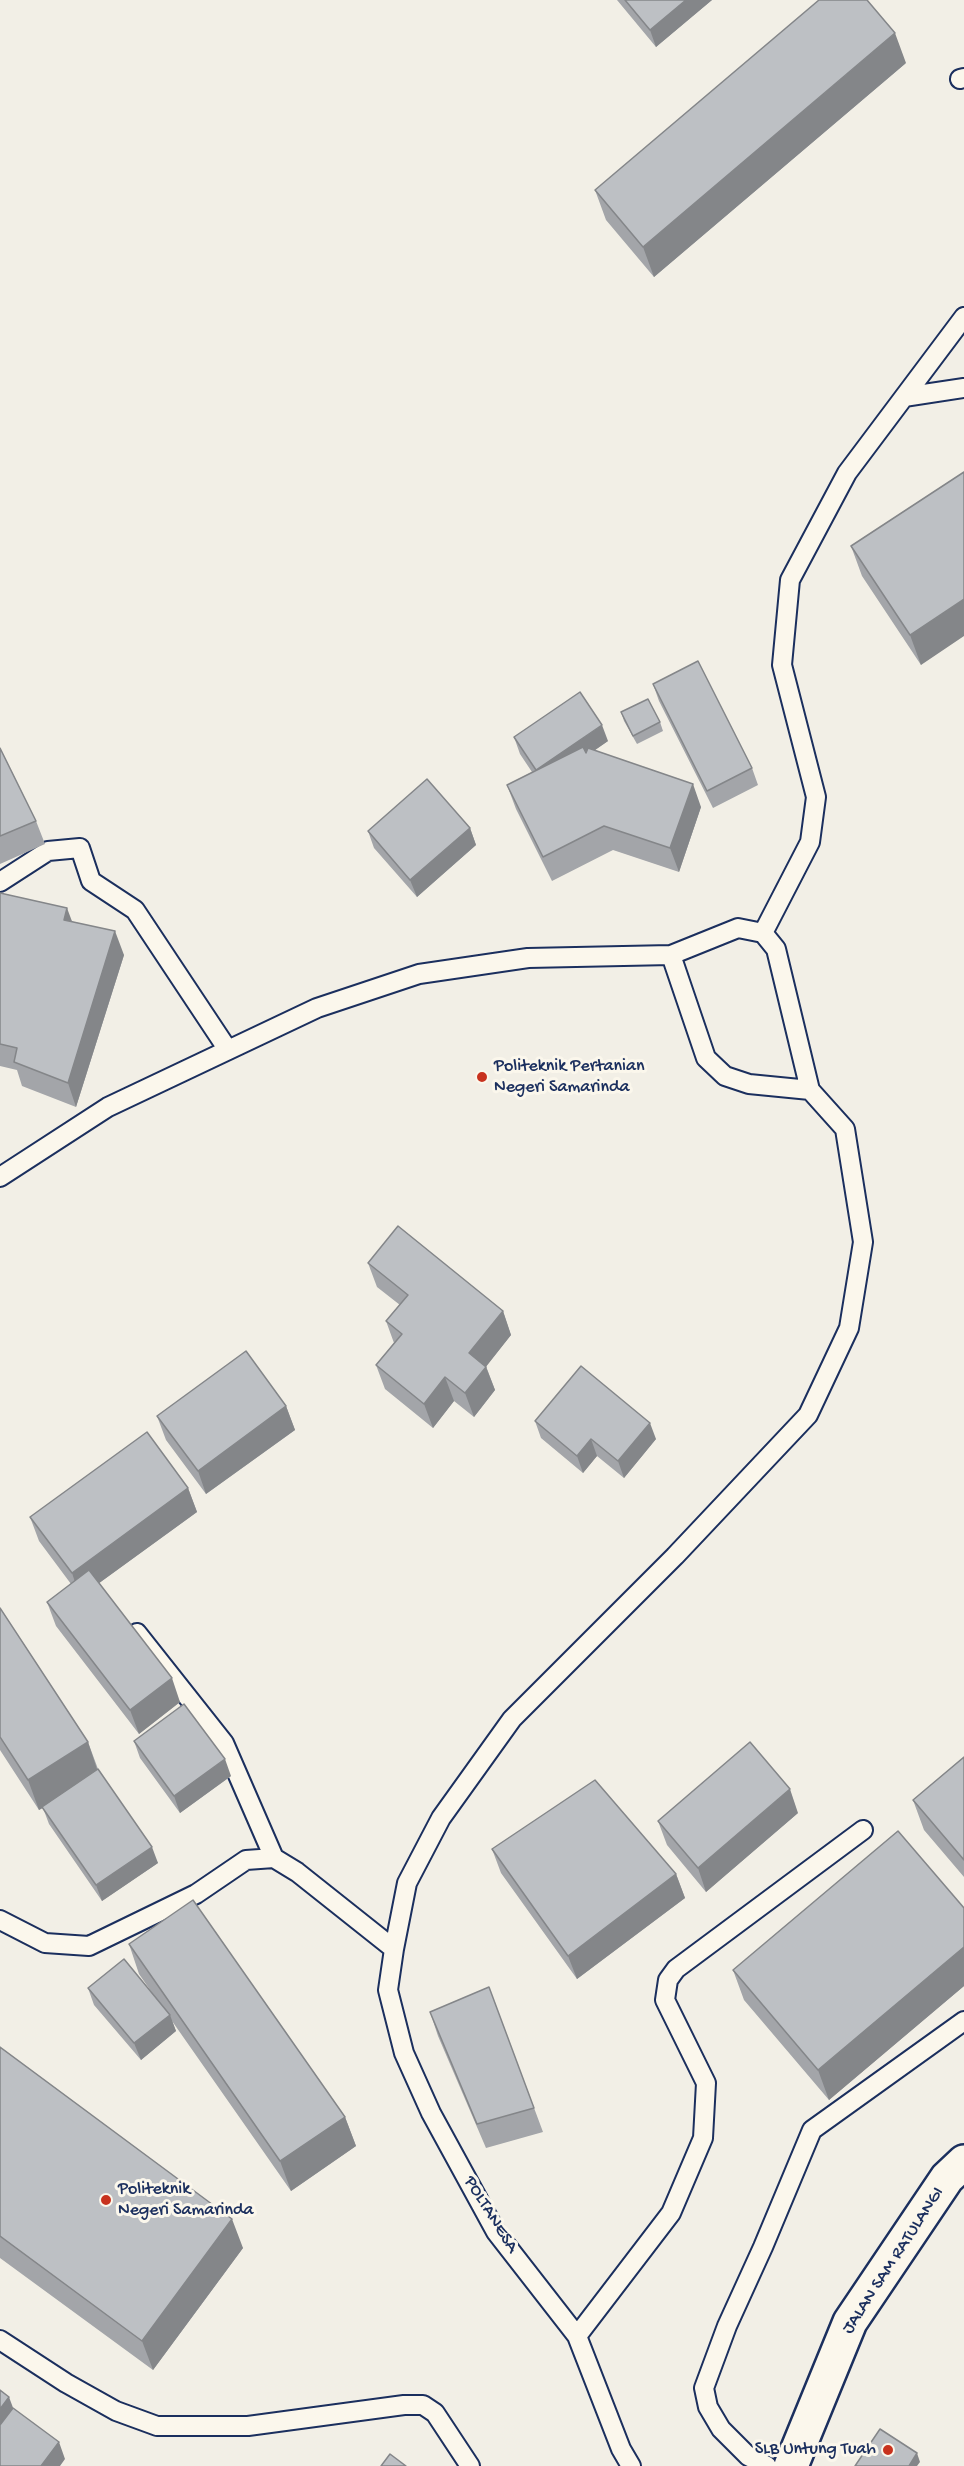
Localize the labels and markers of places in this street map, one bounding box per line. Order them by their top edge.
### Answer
place label: Politeknik Pertanian Negeri Samarinda [494,1056,644,1098]
marker: Politeknik Pertanian Negeri Samarinda [475,1070,489,1084]
place label: Politeknik Negeri Samarinda [118,2179,254,2222]
marker: Politeknik Negeri Samarinda [99,2193,113,2207]
place label: SLB Untung Tuah [755,2439,876,2461]
marker: SLB Untung Tuah [881,2443,895,2457]

